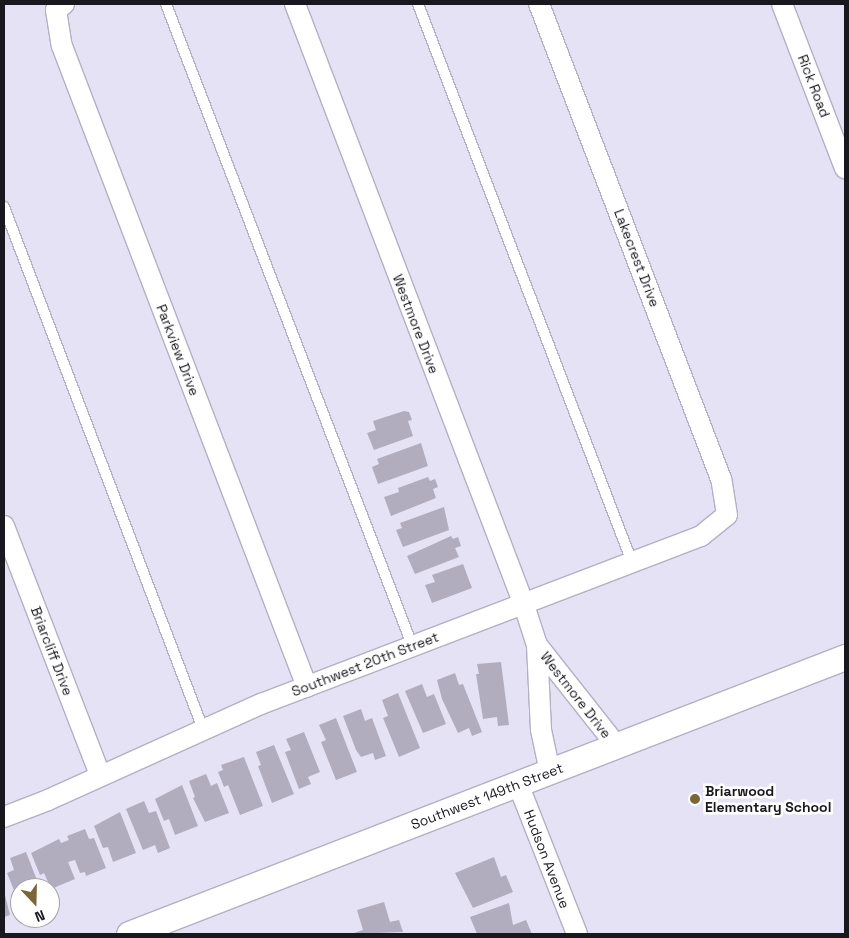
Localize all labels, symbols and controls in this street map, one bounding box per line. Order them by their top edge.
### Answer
street label: Rick Road [794,52,834,120]
street label: Lakecrest Drive [611,207,663,309]
street label: Westmore Drive [389,272,443,376]
street label: Parkview Drive [153,302,203,398]
street label: Briarcliff Drive [27,604,77,698]
street label: Southwest 20th Street [289,628,441,700]
street label: Westmore Drive [537,648,615,742]
street label: Southwest 149th Street [408,759,566,833]
place label: Briarwood Elementary School [705,783,831,816]
marker: Briarwood Elementary School [689,793,701,805]
street label: Hudson Avenue [520,807,574,911]
north arrow [10,878,60,928]
text: N [32,906,48,926]

